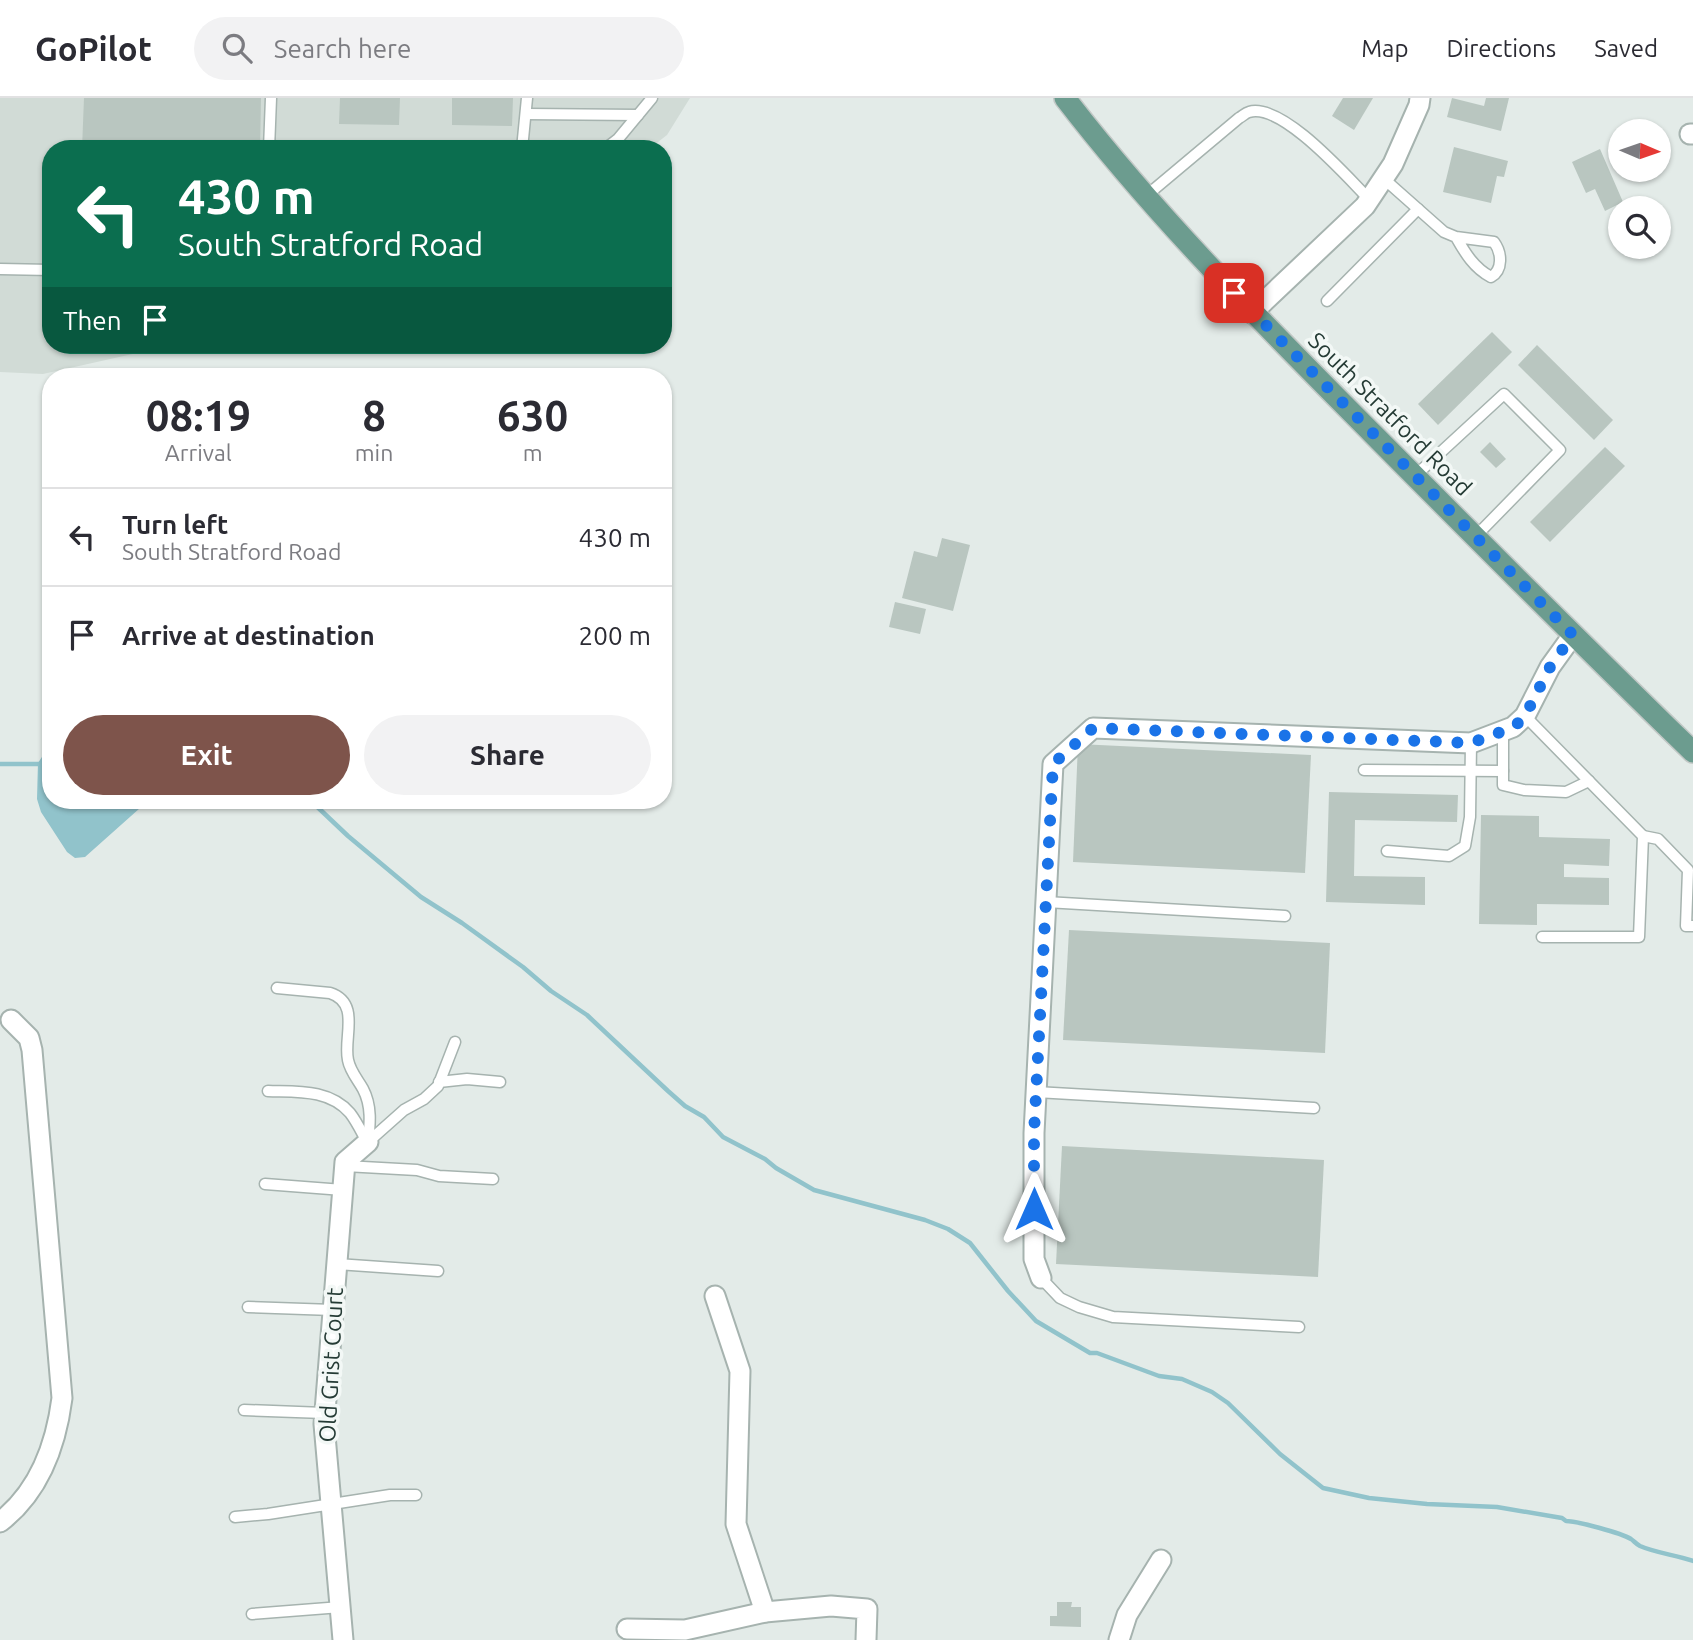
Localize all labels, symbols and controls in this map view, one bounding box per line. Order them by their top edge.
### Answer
search box [194,17,684,80]
icon: search [218,29,256,67]
text: GoPilot [35,30,152,67]
text: Search here [274,34,411,63]
text: Map [1361,35,1408,62]
text: Directions [1446,35,1556,62]
text: Saved [1594,35,1658,62]
north arrow [1608,119,1671,182]
map controls [1608,119,1671,259]
icon: left [63,168,154,259]
text: 430 m [178,168,315,223]
button: search [1608,196,1671,259]
text: South Stratford Road [178,226,483,262]
pin [1204,263,1264,323]
icon: arrive [1215,274,1253,312]
icon: arrive [136,301,174,339]
text: Then [63,306,122,335]
street label: South Stratford Road [1304,327,1477,500]
text: 08:19 [146,392,251,439]
text: 8 [362,392,386,439]
text: 630 [497,392,568,439]
text: Arrival [165,440,232,465]
text: min [355,440,393,465]
text: m [523,440,543,465]
text: Turn left [122,510,228,539]
icon: left [63,518,101,556]
text: 430 m [579,523,651,552]
text: South Stratford Road [122,539,341,564]
icon: arrive [63,616,101,654]
text: Arrive at destination [122,621,375,650]
text: 200 m [579,621,651,650]
button: Exit [63,715,350,795]
button: Share [364,715,651,795]
position arrow [997,1172,1071,1246]
street label: Old Grist Court [314,1287,347,1443]

